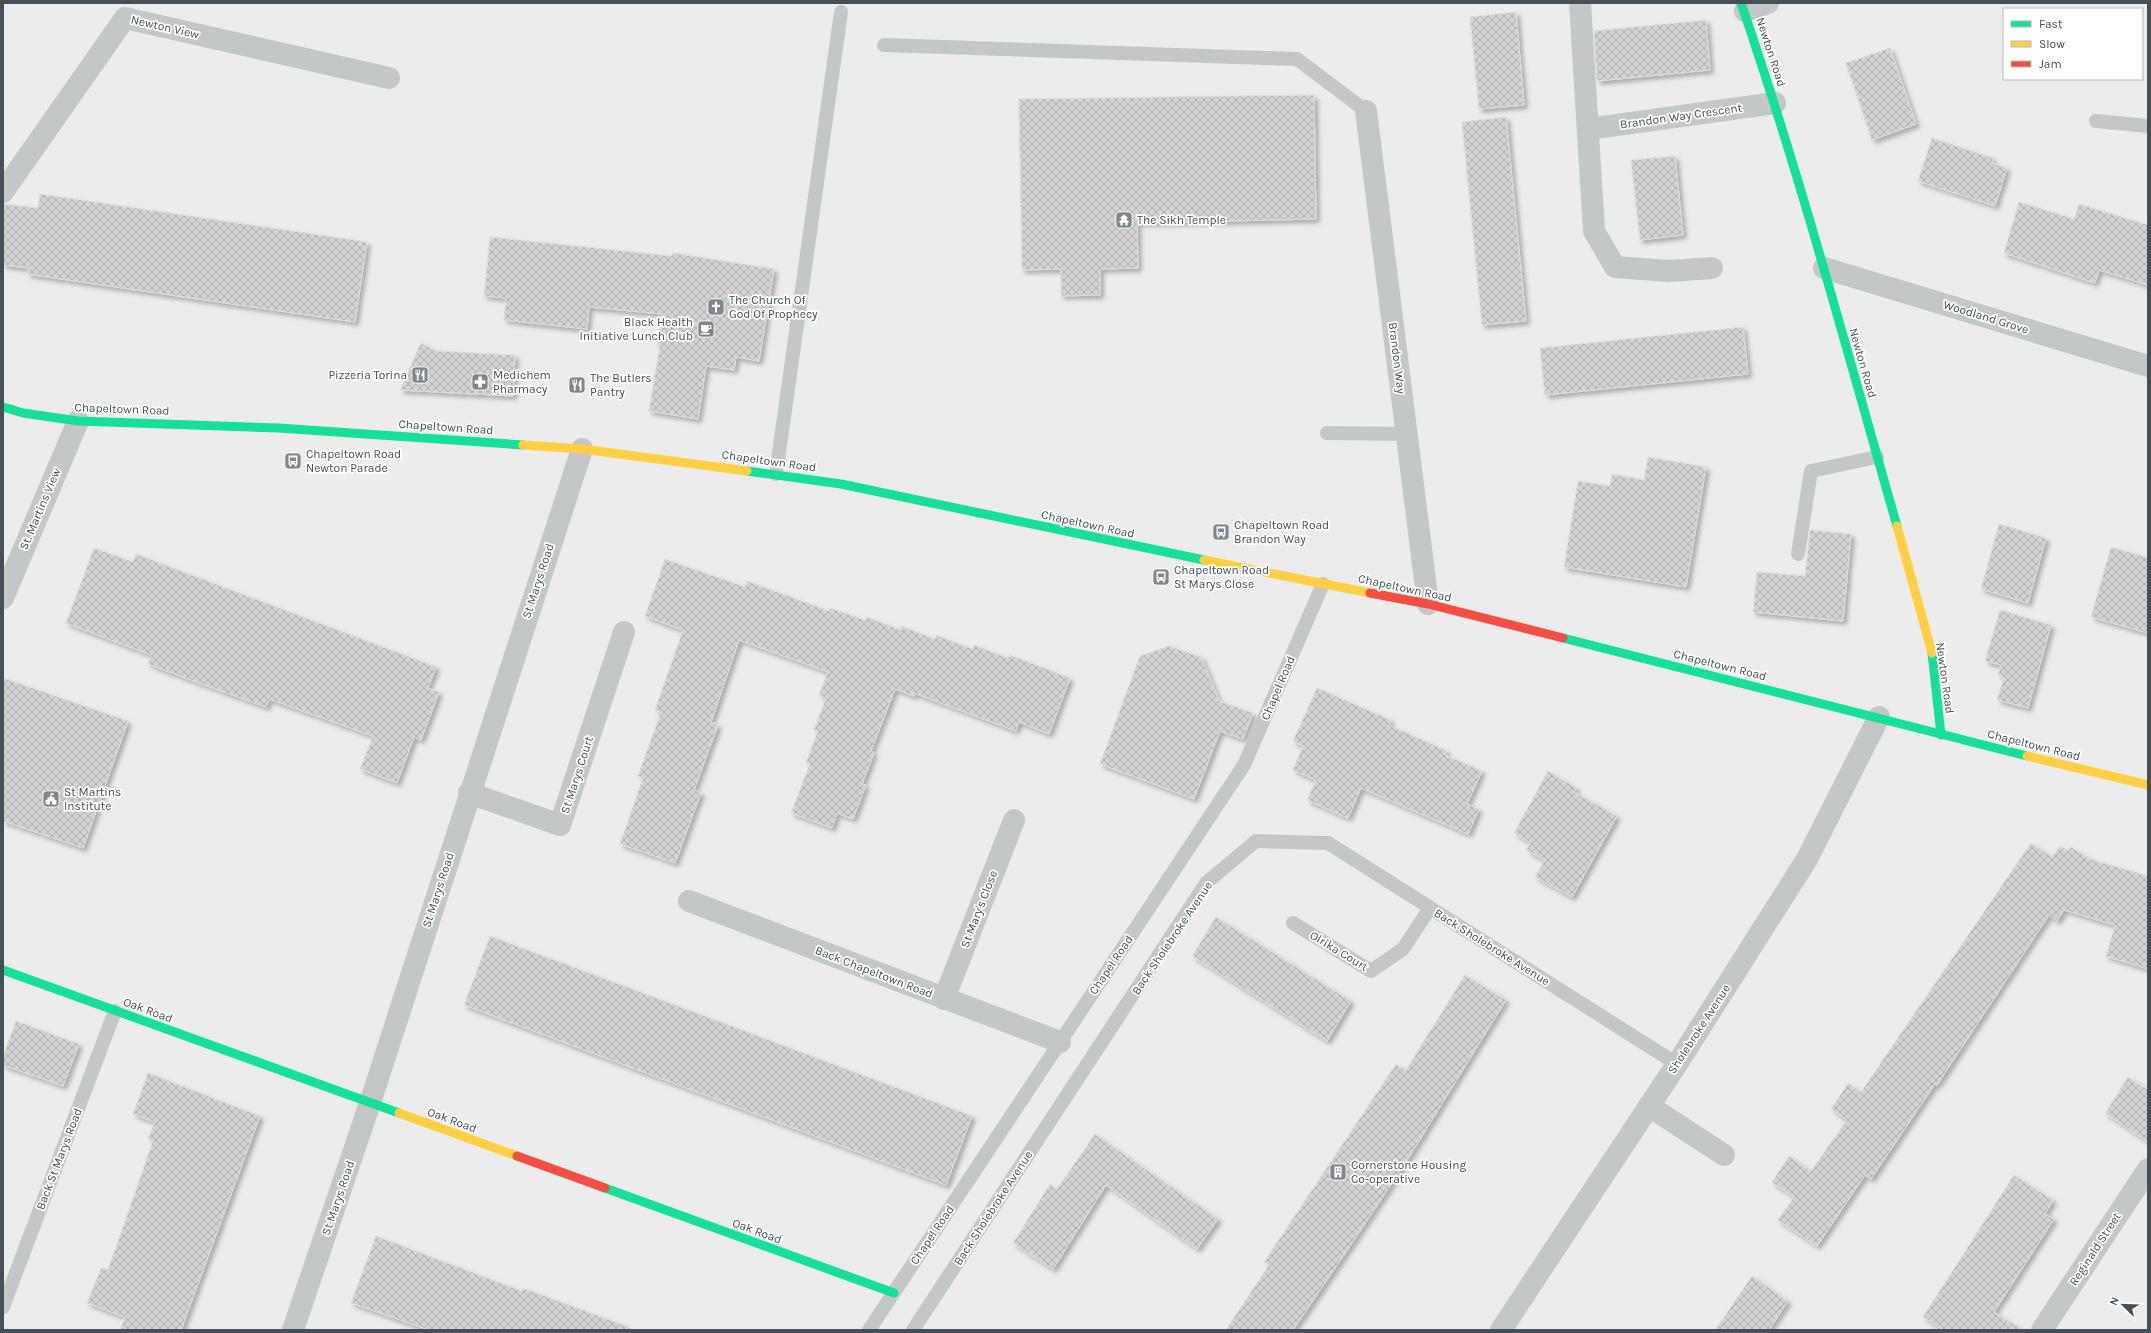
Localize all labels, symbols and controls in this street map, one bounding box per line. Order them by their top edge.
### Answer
legend [2003,8,2143,80]
street label: Newton View [130,12,201,42]
street label: Newton Road [1753,16,1789,88]
text: Fast [2039,17,2063,31]
text: Slow [2039,37,2065,51]
text: Jam [2039,57,2062,71]
street label: Brandon Way Crescent [1619,100,1743,131]
temple icon: The Sikh Temple [1114,210,1134,230]
place label: The Sikh Temple [1137,213,1226,227]
place label: The Church Of God Of Prophecy [729,293,818,321]
church icon: The Church Of God Of Prophecy [706,297,726,317]
street label: Woodland Grove [1942,297,2030,337]
place label: Black Health Initiative Lunch Club [580,315,693,343]
cafe icon: Black Health Initiative Lunch Club [696,319,716,339]
street label: Brandon Way [1386,321,1408,395]
street label: Newton Road [1846,327,1880,399]
restaurant icon: Pizzeria Torina [410,365,430,385]
place label: Pizzeria Torina [328,368,407,382]
place label: Medichem Pharmacy [493,368,551,396]
place label: The Butlers Pantry [590,371,652,399]
pharmacy icon: Medichem Pharmacy [470,372,490,392]
restaurant icon: The Butlers Pantry [567,375,587,395]
street label: Chapeltown Road [74,400,170,418]
street label: Chapeltown Road [398,417,494,437]
place label: Chapeltown Road Newton Parade [306,447,401,475]
street label: Chapeltown Road [721,447,817,475]
bus stop icon: Chapeltown Road Newton Parade [283,451,303,471]
street label: St. Martins View [16,466,64,552]
street label: Chapeltown Road [1040,507,1136,541]
place label: Chapeltown Road Brandon Way [1234,518,1329,546]
bus stop icon: Chapeltown Road Brandon Way [1211,522,1231,542]
street label: St Marys Road [519,542,557,620]
place label: Chapeltown Road St Marys Close [1174,563,1269,591]
bus stop icon: Chapeltown Road St Marys Close [1151,567,1171,587]
street label: Chapeltown Road [1357,571,1453,605]
street label: Newton Road [1933,641,1957,715]
street label: Chapeltown Road [1672,647,1768,683]
street label: Chapel Road [1258,654,1298,722]
street label: Chapeltown Road [1986,727,2082,763]
street label: St Marys Court [558,734,596,815]
place label: St Martins Institute [64,785,121,813]
public building icon: St Martins Institute [41,789,61,809]
street label: St Marys Road [419,851,457,929]
street label: St Mary's Close [958,868,1000,950]
street label: Back Sholebroke Avenue [1129,879,1215,997]
street label: Back Sholebroke Avenue [1432,906,1552,988]
street label: Olrika Court [1307,928,1371,974]
street label: Chapel Road [1086,933,1136,997]
street label: Back Chapeltown Road [813,943,935,1001]
street label: Sholebroke Avenue [1665,982,1733,1076]
street label: Oak Road [121,995,175,1025]
street label: Oak Road [425,1105,479,1135]
street label: Back St Marys Road [33,1106,85,1212]
street label: Back Sholebroke Avenue [951,1148,1035,1268]
place label: Cornerstone Housing Co-operative [1351,1158,1467,1186]
street label: St Marys Road [319,1159,357,1237]
building icon: Cornerstone Housing Co-operative [1328,1162,1348,1182]
street label: Chapel Road [907,1203,957,1267]
street label: Reginald Street [2066,1210,2124,1288]
street label: Oak Road [730,1216,784,1246]
north arrow [2103,1285,2143,1325]
text: N [2107,1295,2122,1307]

